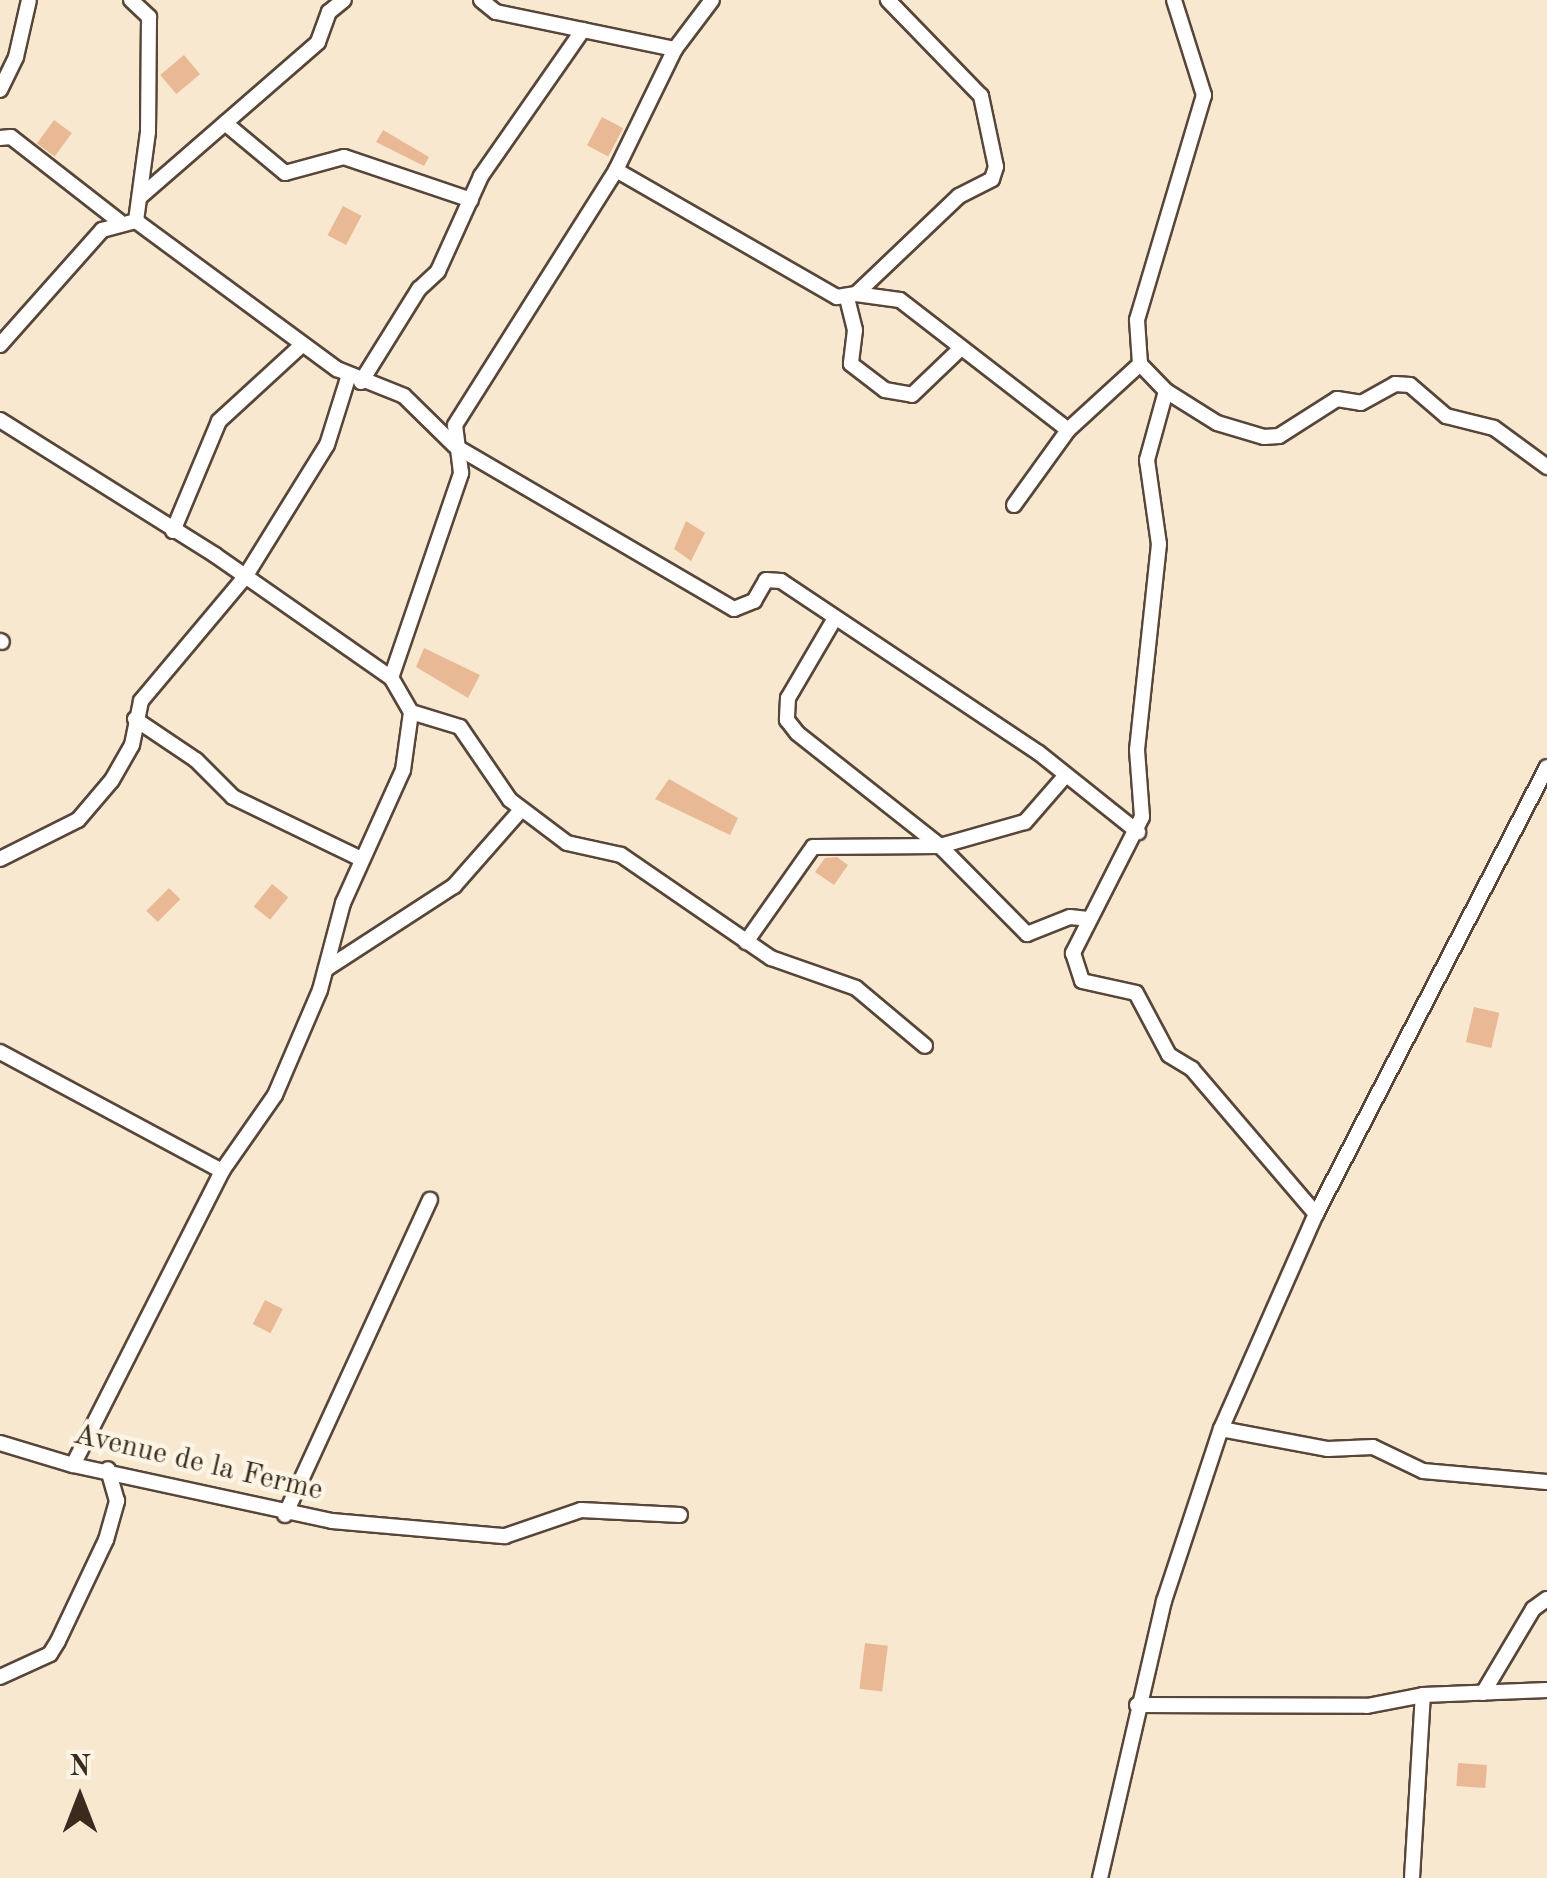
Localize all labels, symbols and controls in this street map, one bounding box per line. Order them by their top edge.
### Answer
street label: Avenue de la Ferme [70,1417,326,1509]
north arrow [30,1748,130,1848]
text: N [69,1754,91,1782]

